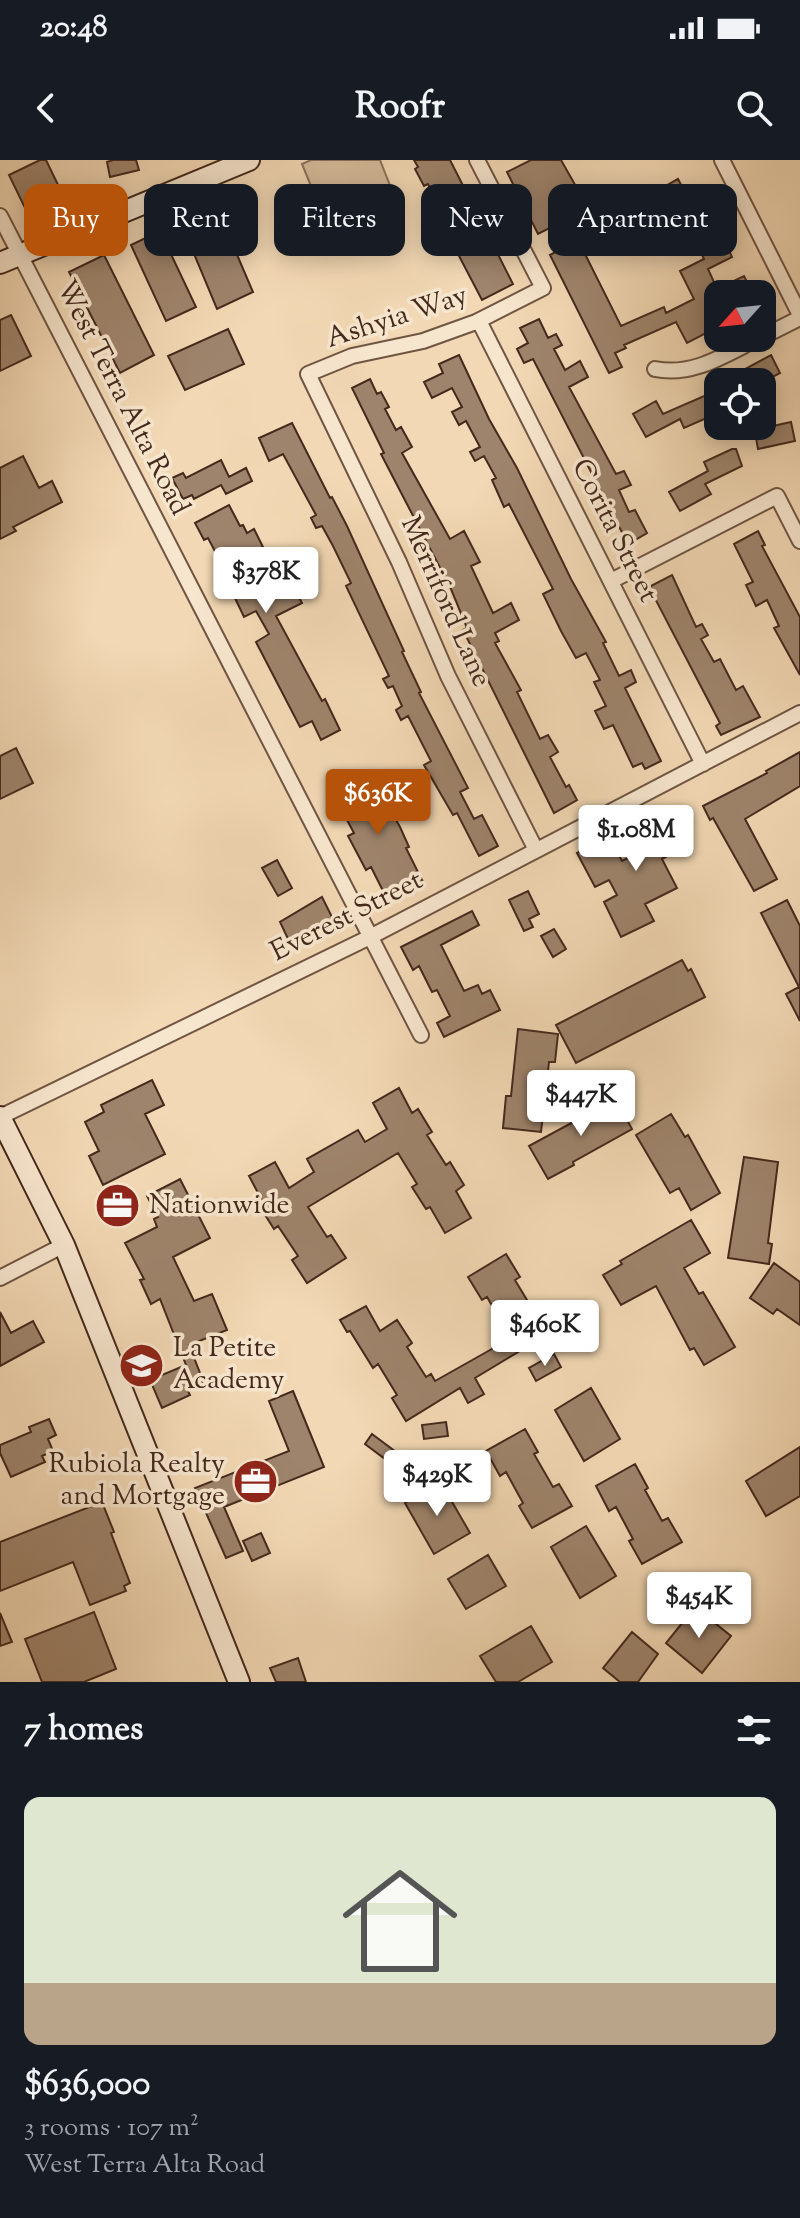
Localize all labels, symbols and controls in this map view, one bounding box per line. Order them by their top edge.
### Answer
text: 20:48 [40,7,108,50]
text: Roofr [355,82,445,134]
icon: back [24,86,68,130]
icon: search [732,86,776,130]
chip: Buy [24,184,128,256]
chip: Rent [144,184,258,256]
chip: Filters [274,184,405,256]
chip: New [421,184,532,256]
chip: Apartment [548,184,737,256]
street label: West Terra Alta Road [45,273,199,523]
street label: Ashyia Way [321,276,473,360]
north arrow [704,280,776,352]
map controls [704,280,776,440]
button: locate [704,368,776,440]
street label: Corita Street [561,452,667,610]
street label: Merriford Lane [389,510,501,694]
pin: $378K [210,547,322,615]
text: $378K [231,554,301,591]
pin: $636K [322,769,434,837]
text: $636K [344,776,412,813]
pin: $1.08M [571,805,701,873]
text: $1.08M [597,812,675,849]
street label: Everest Street [264,861,430,973]
pin: $447K [525,1070,637,1138]
text: $447K [545,1077,617,1114]
office icon: Nationwide [94,1182,142,1230]
place label: Nationwide [149,1186,290,1226]
pin: $460K [489,1300,601,1368]
text: $460K [509,1307,581,1344]
place label: La Petite Academy [173,1329,284,1401]
school or university icon: La Petite Academy [118,1341,166,1389]
place label: Rubiola Realty and Mortgage [49,1445,225,1517]
pin: $429K [381,1450,493,1518]
office icon: Rubiola Realty and Mortgage [232,1457,280,1505]
text: $429K [402,1457,472,1494]
pin: $454K [643,1572,755,1640]
text: $454K [665,1579,733,1616]
text: 7 homes [24,1706,143,1755]
icon: filters [732,1708,776,1752]
icon: home [328,1849,472,1993]
text: $636,000 [24,2061,150,2110]
text: 3 rooms · 107 m² [24,2110,199,2147]
text: West Terra Alta Road [24,2147,265,2184]

